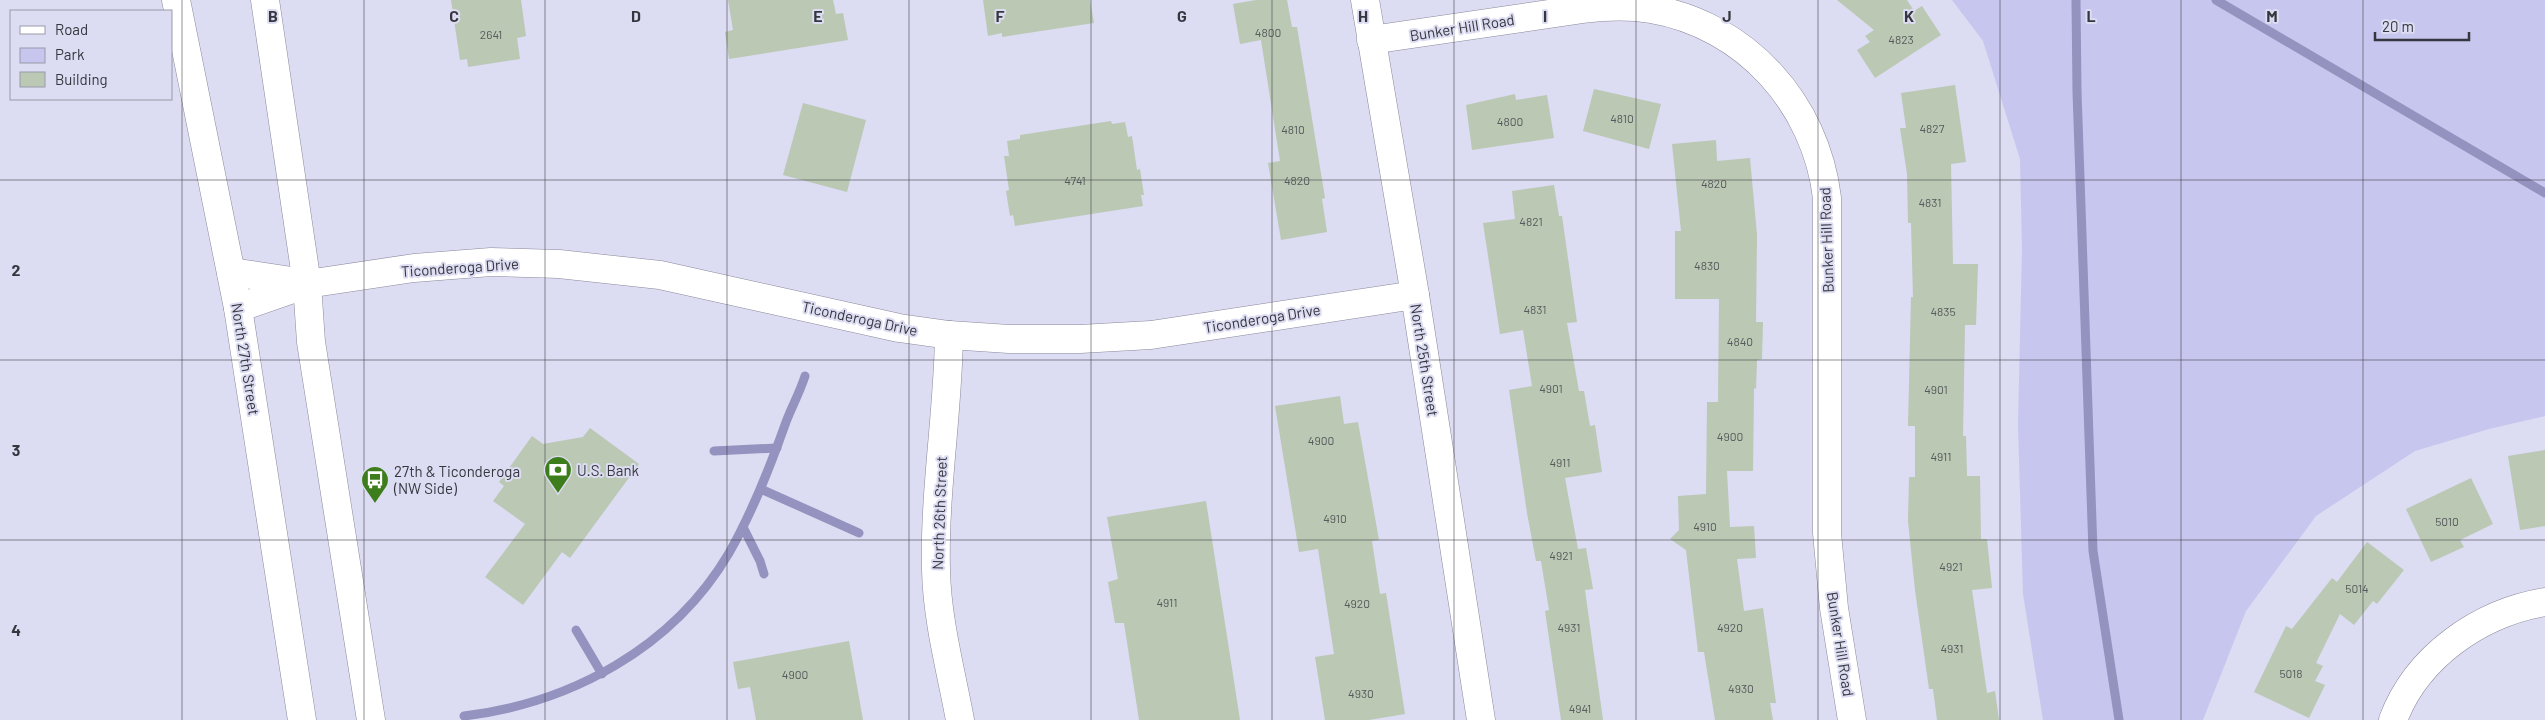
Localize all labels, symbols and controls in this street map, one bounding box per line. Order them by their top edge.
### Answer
text: B [268,6,278,25]
text: C [449,6,459,25]
text: D [631,6,641,25]
text: E [813,6,823,25]
text: F [996,6,1005,25]
text: G [1177,6,1187,25]
text: H [1358,6,1368,25]
text: I [1543,6,1547,25]
text: J [1722,6,1732,25]
text: K [1904,6,1914,25]
text: L [2086,6,2096,25]
text: M [2266,6,2278,25]
legend [10,10,172,100]
street label: Bunker Hill Road [1408,10,1516,44]
scale bar [2375,10,2469,42]
text: 20 m [2382,17,2414,35]
text: Road [55,20,88,38]
house number: 4800 [1255,25,1281,39]
house number: 2641 [480,27,502,41]
house number: 4823 [1888,32,1914,46]
text: Park [55,45,85,63]
text: Building [55,70,108,88]
house number: 4810 [1610,111,1634,125]
house number: 4800 [1497,114,1523,128]
house number: 4827 [1920,121,1945,135]
house number: 4810 [1281,122,1305,136]
house number: 4741 [1064,173,1086,187]
house number: 4820 [1284,173,1310,187]
house number: 4820 [1701,176,1727,190]
street label: Bunker Hill Road [1815,187,1837,293]
house number: 4831 [1918,195,1942,209]
house number: 4821 [1519,214,1543,228]
street label: Ticonderoga Drive [401,254,519,280]
house number: 4830 [1694,258,1720,272]
text: 2 [12,260,21,279]
street label: Ticonderoga Drive [800,297,920,339]
street label: Ticonderoga Drive [1202,300,1322,336]
street label: North 27th Street [228,302,264,416]
street label: North 25th Street [1407,302,1443,418]
house number: 4831 [1523,302,1547,316]
house number: 4835 [1930,304,1956,318]
house number: 4840 [1727,334,1753,348]
house number: 4901 [1539,381,1563,395]
house number: 4901 [1924,382,1948,396]
house number: 4900 [1717,429,1743,443]
house number: 4900 [1308,433,1334,447]
text: 3 [12,440,20,459]
house number: 4911 [1930,449,1952,463]
bank icon: U.S. Bank [543,455,573,494]
house number: 4911 [1549,455,1571,469]
street label: North 26th Street [928,456,950,570]
place label: U.S. Bank [577,461,639,479]
place label: 27th & Ticonderoga (NW Side) [393,462,520,497]
bus stop icon: 27th & Ticonderoga (NW Side) [360,465,390,504]
house number: 4910 [1323,511,1347,525]
house number: 5010 [2435,514,2459,528]
house number: 4910 [1693,519,1717,533]
house number: 4921 [1549,548,1573,562]
house number: 4921 [1939,559,1963,573]
house number: 5014 [2345,581,2369,595]
street label: Bunker Hill Road [1824,590,1858,698]
house number: 4911 [1156,595,1178,609]
house number: 4920 [1344,596,1370,610]
text: 4 [11,620,21,639]
house number: 4931 [1557,620,1581,634]
house number: 4920 [1717,620,1743,634]
house number: 4931 [1940,641,1964,655]
house number: 5018 [2279,666,2303,680]
house number: 4900 [782,667,808,681]
house number: 4930 [1728,681,1754,695]
house number: 4930 [1348,686,1374,700]
house number: 4941 [1569,701,1591,715]

